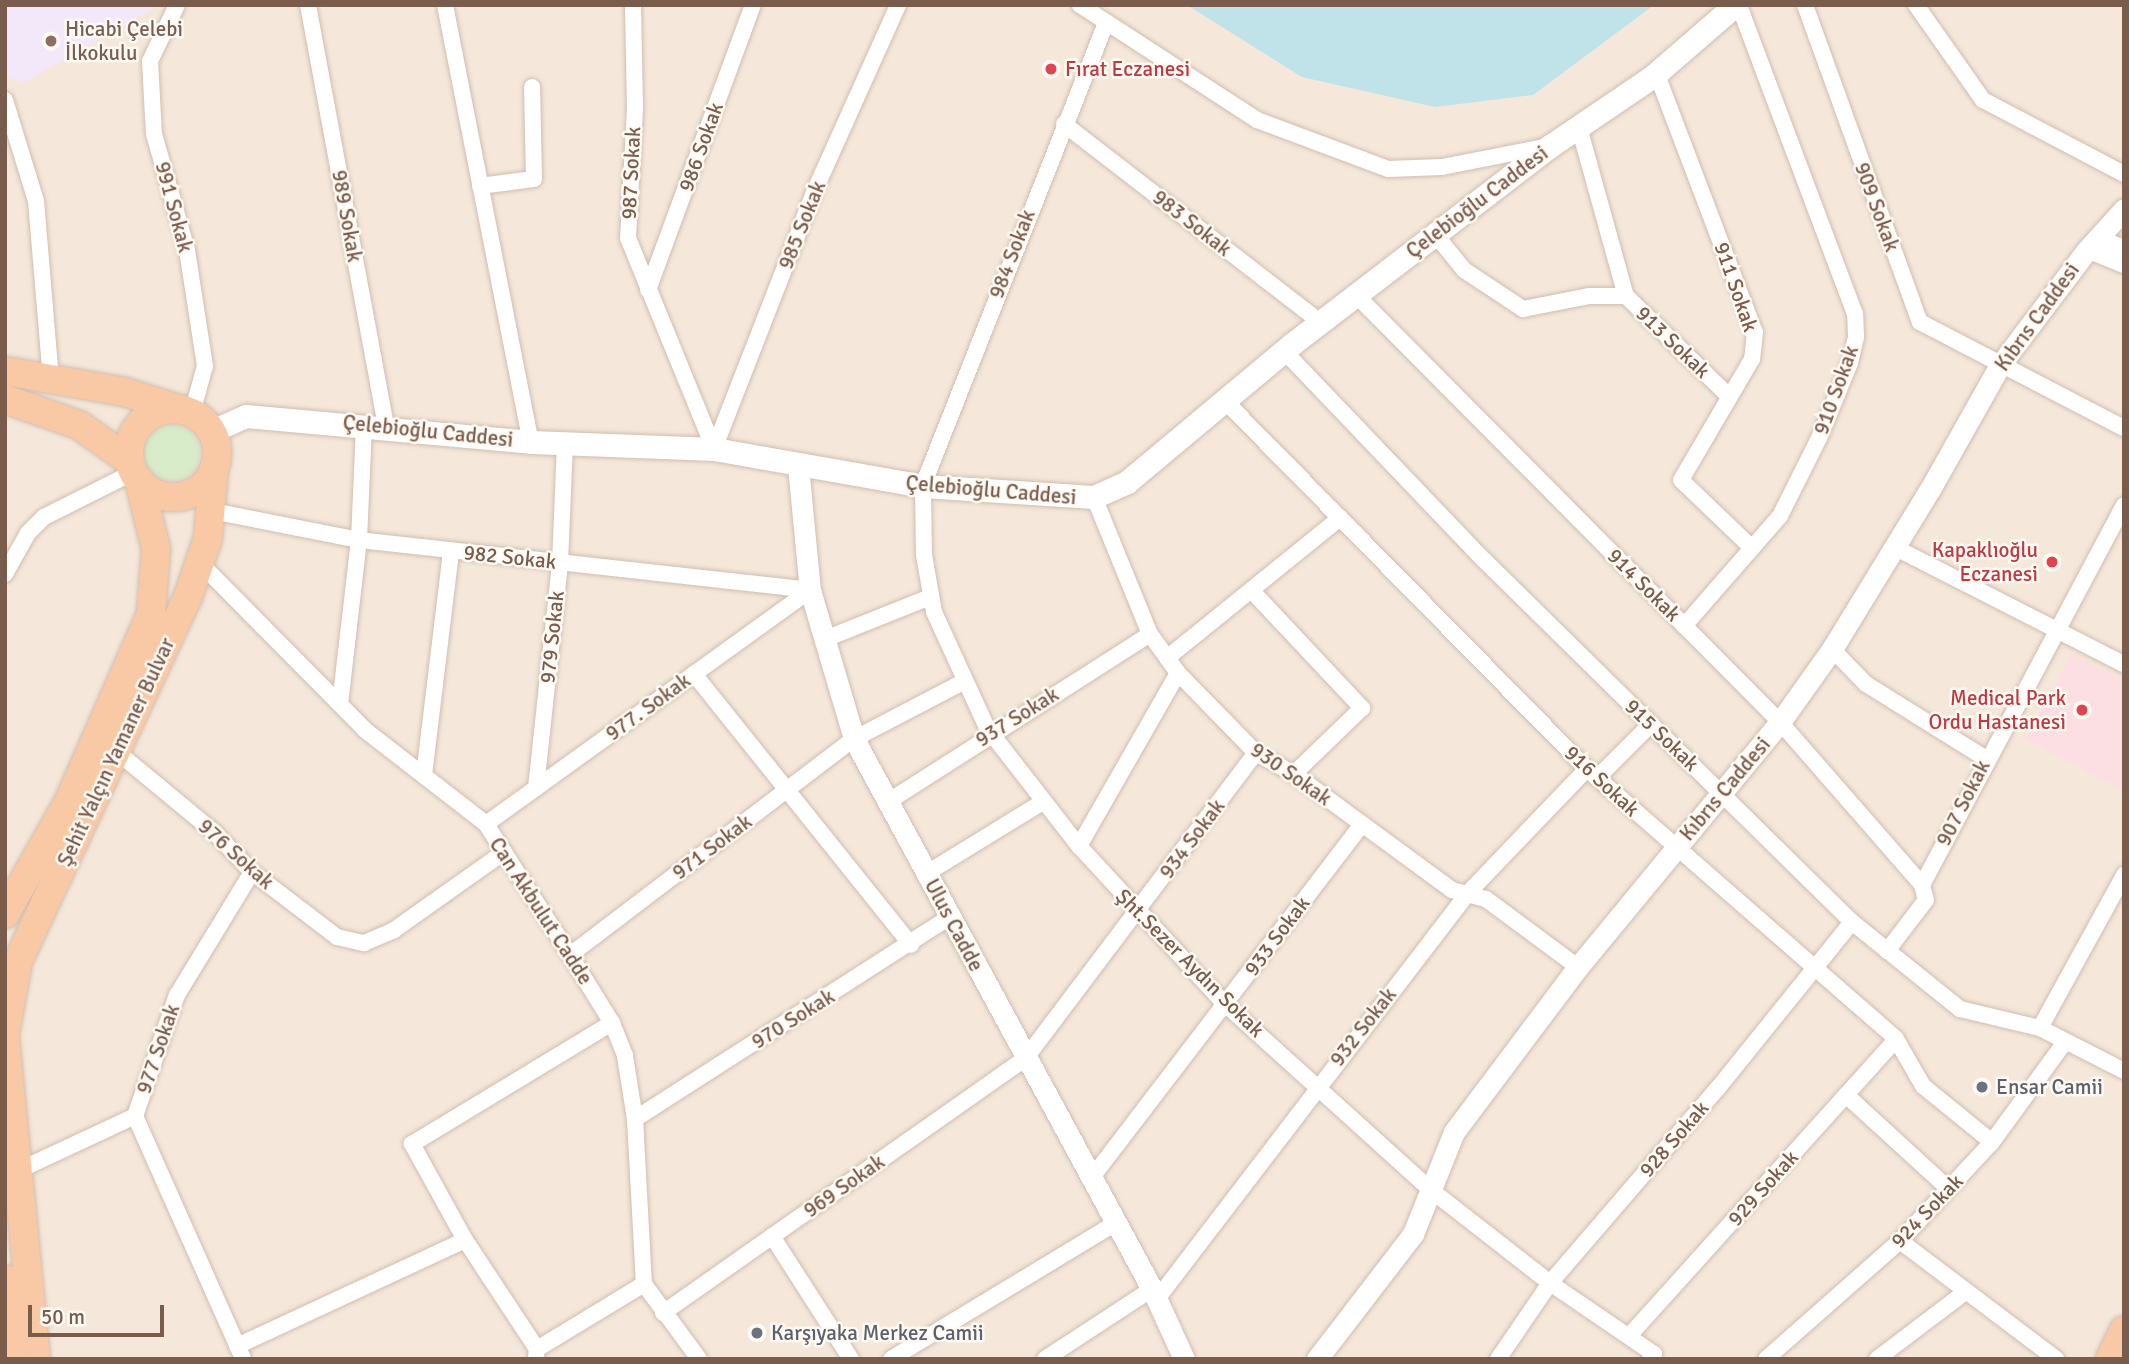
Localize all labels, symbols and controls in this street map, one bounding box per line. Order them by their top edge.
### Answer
place label: Hicabi Çelebi İlkokulu [65,16,183,66]
marker: Hicabi Çelebi İlkokulu [43,33,59,49]
place label: Fırat Eczanesi [1065,56,1190,82]
marker: Fırat Eczanesi [1043,61,1059,77]
street label: 986 Sokak [673,99,729,195]
street label: 987 Sokak [616,126,646,220]
street label: Çelebioğlu Caddesi [1401,140,1553,264]
street label: 991 Sokak [150,159,198,255]
street label: 909 Sokak [1849,159,1905,255]
street label: 989 Sokak [327,168,367,264]
street label: 985 Sokak [773,177,831,273]
street label: 983 Sokak [1148,184,1236,262]
street label: 984 Sokak [984,206,1040,302]
street label: 911 Sokak [1709,239,1763,335]
street label: Kıbrıs Caddesi [1989,258,2085,376]
street label: 913 Sokak [1631,301,1715,383]
street label: 910 Sokak [1808,342,1864,438]
street label: Çelebioğlu Caddesi [342,410,514,452]
street label: Çelebioğlu Caddesi [905,470,1077,510]
place label: Kapaklıoğlu Eczanesi [1932,537,2038,587]
street label: 982 Sokak [462,540,558,574]
street label: 914 Sokak [1602,543,1686,627]
marker: Kapaklıoğlu Eczanesi [2044,554,2060,570]
street label: 979 Sokak [535,589,569,685]
street label: Şehit Yalçın Yamaner Bulvar [52,634,180,870]
street label: 977. Sokak [601,668,695,746]
street label: 937 Sokak [971,682,1063,752]
place label: Medical Park Ordu Hastanesi [1929,685,2066,735]
street label: 915 Sokak [1620,694,1704,776]
marker: Medical Park Ordu Hastanesi [2072,700,2092,720]
street label: Kıbrıs Caddesi [1674,732,1776,846]
street label: 930 Sokak [1246,737,1336,811]
street label: 916 Sokak [1559,740,1645,822]
street label: 907 Sokak [1931,756,1995,850]
street label: 934 Sokak [1154,794,1230,884]
street label: 971 Sokak [667,809,757,885]
street label: 976 Sokak [193,814,279,894]
street label: Can Akbulut Cadde [484,833,598,989]
street label: Ulus Cadde [919,874,989,976]
street label: Şht.Sezer Aydın Sokak [1111,884,1269,1042]
street label: 933 Sokak [1239,891,1315,981]
street label: 932 Sokak [1324,983,1402,1071]
street label: 970 Sokak [747,984,839,1054]
street label: 977 Sokak [131,1001,185,1097]
place label: Ensar Camii [1996,1074,2103,1100]
marker: Ensar Camii [1974,1079,1990,1095]
street label: 928 Sokak [1634,1096,1714,1182]
street label: 929 Sokak [1723,1145,1803,1231]
street label: 969 Sokak [799,1149,889,1223]
street label: 924 Sokak [1886,1169,1968,1253]
scale bar [32,1290,168,1334]
text: 50 m [41,1304,85,1330]
place label: Karşıyaka Merkez Camii [771,1320,984,1346]
marker: Karşıyaka Merkez Camii [749,1325,765,1341]

